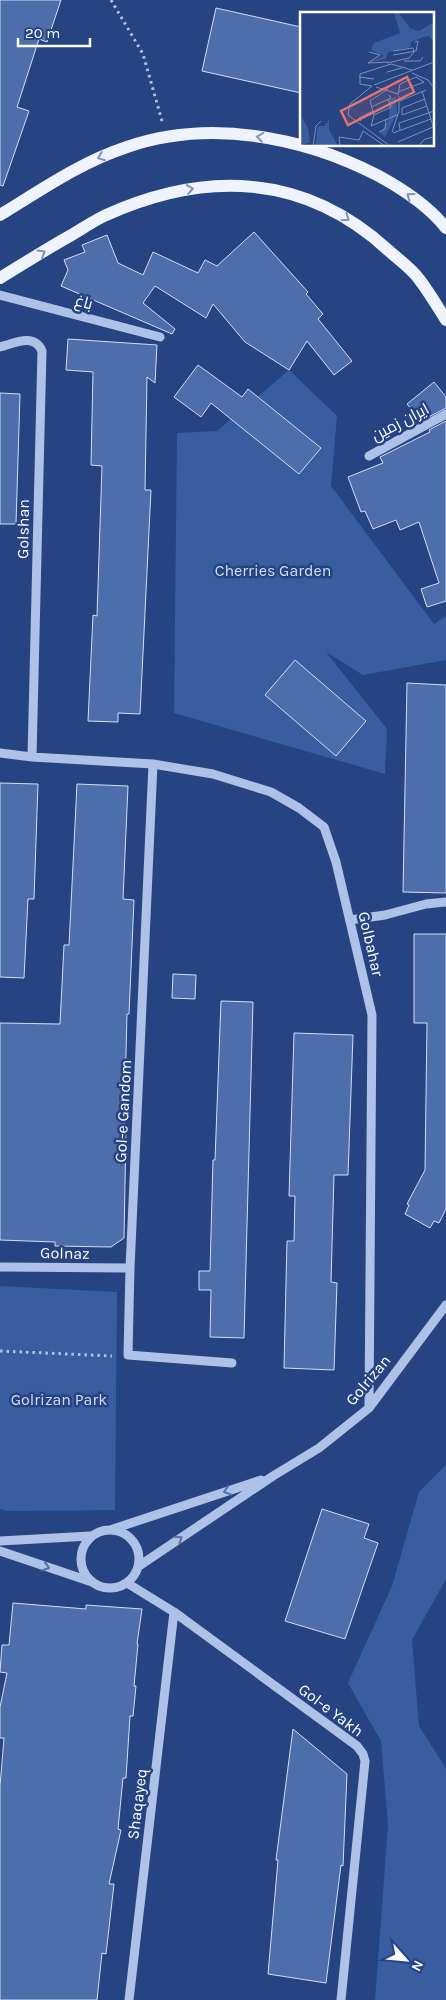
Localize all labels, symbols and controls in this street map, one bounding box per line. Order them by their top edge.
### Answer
inset map [300,12,434,146]
scale bar [18,15,90,47]
text: 20 m [25,24,60,42]
one-way arrow [255,132,263,143]
one-way arrow [97,151,106,161]
one-way arrow [185,184,194,194]
one-way arrow [406,192,415,202]
one-way arrow [340,212,349,221]
one-way arrow [36,249,45,259]
street label: باغ [72,291,95,315]
street label: ایران زمین [368,399,433,446]
street label: Golshan [13,499,33,559]
park label: Cherries Garden [215,561,331,580]
street label: Golbahar [354,910,388,979]
street label: Gol-e Gandom [111,1059,135,1163]
street label: Golnaz [40,1243,90,1263]
street label: Golrizan [341,1351,395,1409]
park label: Golrizan Park [11,1390,107,1409]
one-way arrow [223,1485,232,1495]
one-way arrow [173,1536,183,1545]
one-way arrow [42,1561,50,1571]
street label: Gol-e Yakh [295,1679,367,1741]
street label: Shaqayeq [123,1767,151,1841]
north arrow [381,1935,431,1985]
text: N [407,1957,427,1974]

